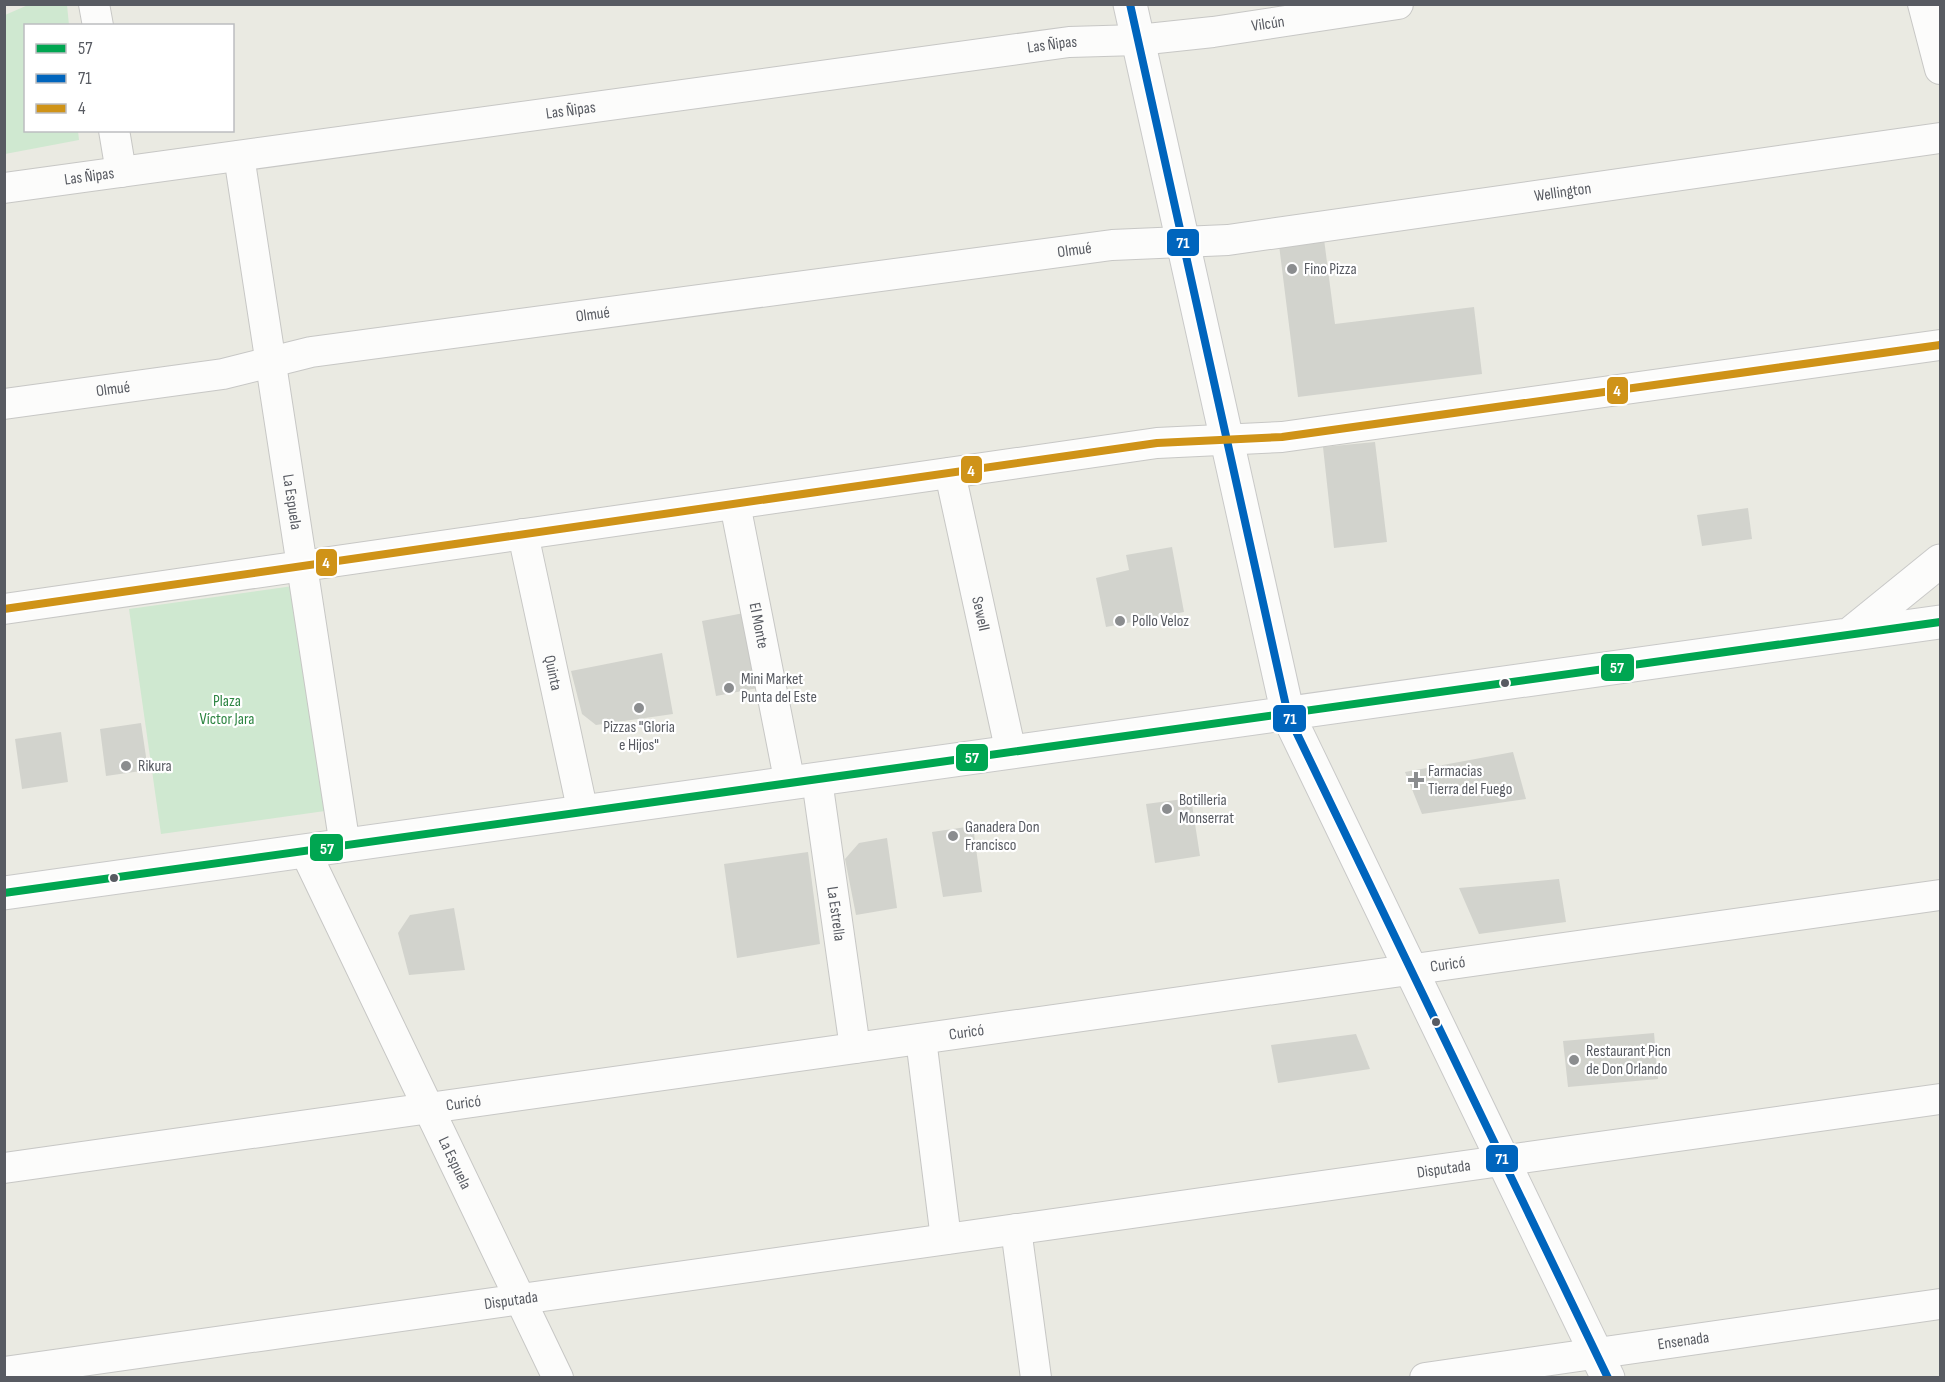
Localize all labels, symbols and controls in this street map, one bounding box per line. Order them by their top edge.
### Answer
street label: Vilcún [1250,12,1286,36]
legend [24,24,234,132]
street label: Las Ñipas [1026,32,1078,57]
text: 57 [78,38,93,59]
text: 71 [78,68,92,89]
street label: Las Ñipas [545,97,597,123]
text: 4 [78,98,86,119]
street label: Las Ñipas [63,163,116,189]
street label: Wellington [1533,179,1592,206]
line badge: 71 [1166,228,1200,257]
text: 71 [1176,234,1190,253]
street label: Olmué [1056,238,1093,262]
place label: Fino Pizza [1304,260,1357,279]
marker: Fino Pizza [1285,262,1299,276]
street label: Olmué [574,303,611,326]
line badge: 4 [1606,376,1629,405]
street label: Olmué [95,377,131,401]
text: 4 [1613,382,1621,401]
line badge: 4 [960,455,983,484]
text: 4 [967,462,975,481]
street label: La Espuela [279,473,306,531]
line badge: 4 [315,548,338,577]
text: 4 [322,554,330,573]
street label: Sewell [968,595,994,633]
street label: El Monte [745,601,773,650]
place label: Pollo Veloz [1132,612,1189,631]
marker: Pollo Veloz [1113,614,1127,628]
street label: Quinta [540,653,566,692]
line badge: 57 [1600,653,1635,682]
text: 57 [1610,659,1624,678]
place label: Mini Market Punta del Este [741,670,817,707]
unlabelled marker [1499,677,1511,689]
marker: Mini Market Punta del Este [722,681,736,695]
park label: Plaza Víctor Jara [200,692,254,729]
marker: Pizzas "Gloria e Hijos" [632,701,646,715]
line badge: 71 [1272,704,1307,733]
text: 71 [1283,710,1297,729]
place label: Pizzas "Gloria e Hijos" [603,718,675,755]
line badge: 57 [955,743,989,772]
text: 57 [965,749,979,768]
place label: Rikura [138,757,172,776]
marker: Rikura [119,759,133,773]
place label: Farmacias Tierra del Fuego [1428,762,1512,799]
marker: Farmacias Tierra del Fuego [1409,773,1423,787]
place label: Botilleria Monserrat [1179,791,1234,828]
marker: Botilleria Monserrat [1160,802,1174,816]
place label: Ganadera Don Francisco [965,818,1040,855]
marker: Ganadera Don Francisco [946,829,960,843]
line badge: 57 [309,833,344,862]
text: 57 [320,840,334,859]
unlabelled marker [108,872,120,884]
street label: La Estrella [823,885,849,942]
street label: Curicó [1429,953,1466,976]
unlabelled marker [1430,1016,1442,1028]
street label: Curicó [948,1020,985,1044]
place label: Restaurant Picn de Don Orlando [1586,1042,1671,1079]
marker: Restaurant Picn de Don Orlando [1567,1053,1581,1067]
street label: Curicó [445,1091,482,1115]
street label: La Espuela [434,1134,475,1192]
line badge: 71 [1485,1144,1519,1173]
text: 71 [1495,1150,1509,1169]
street label: Disputada [1416,1156,1472,1182]
street label: Disputada [483,1287,539,1314]
street label: Ensenada [1656,1328,1710,1354]

